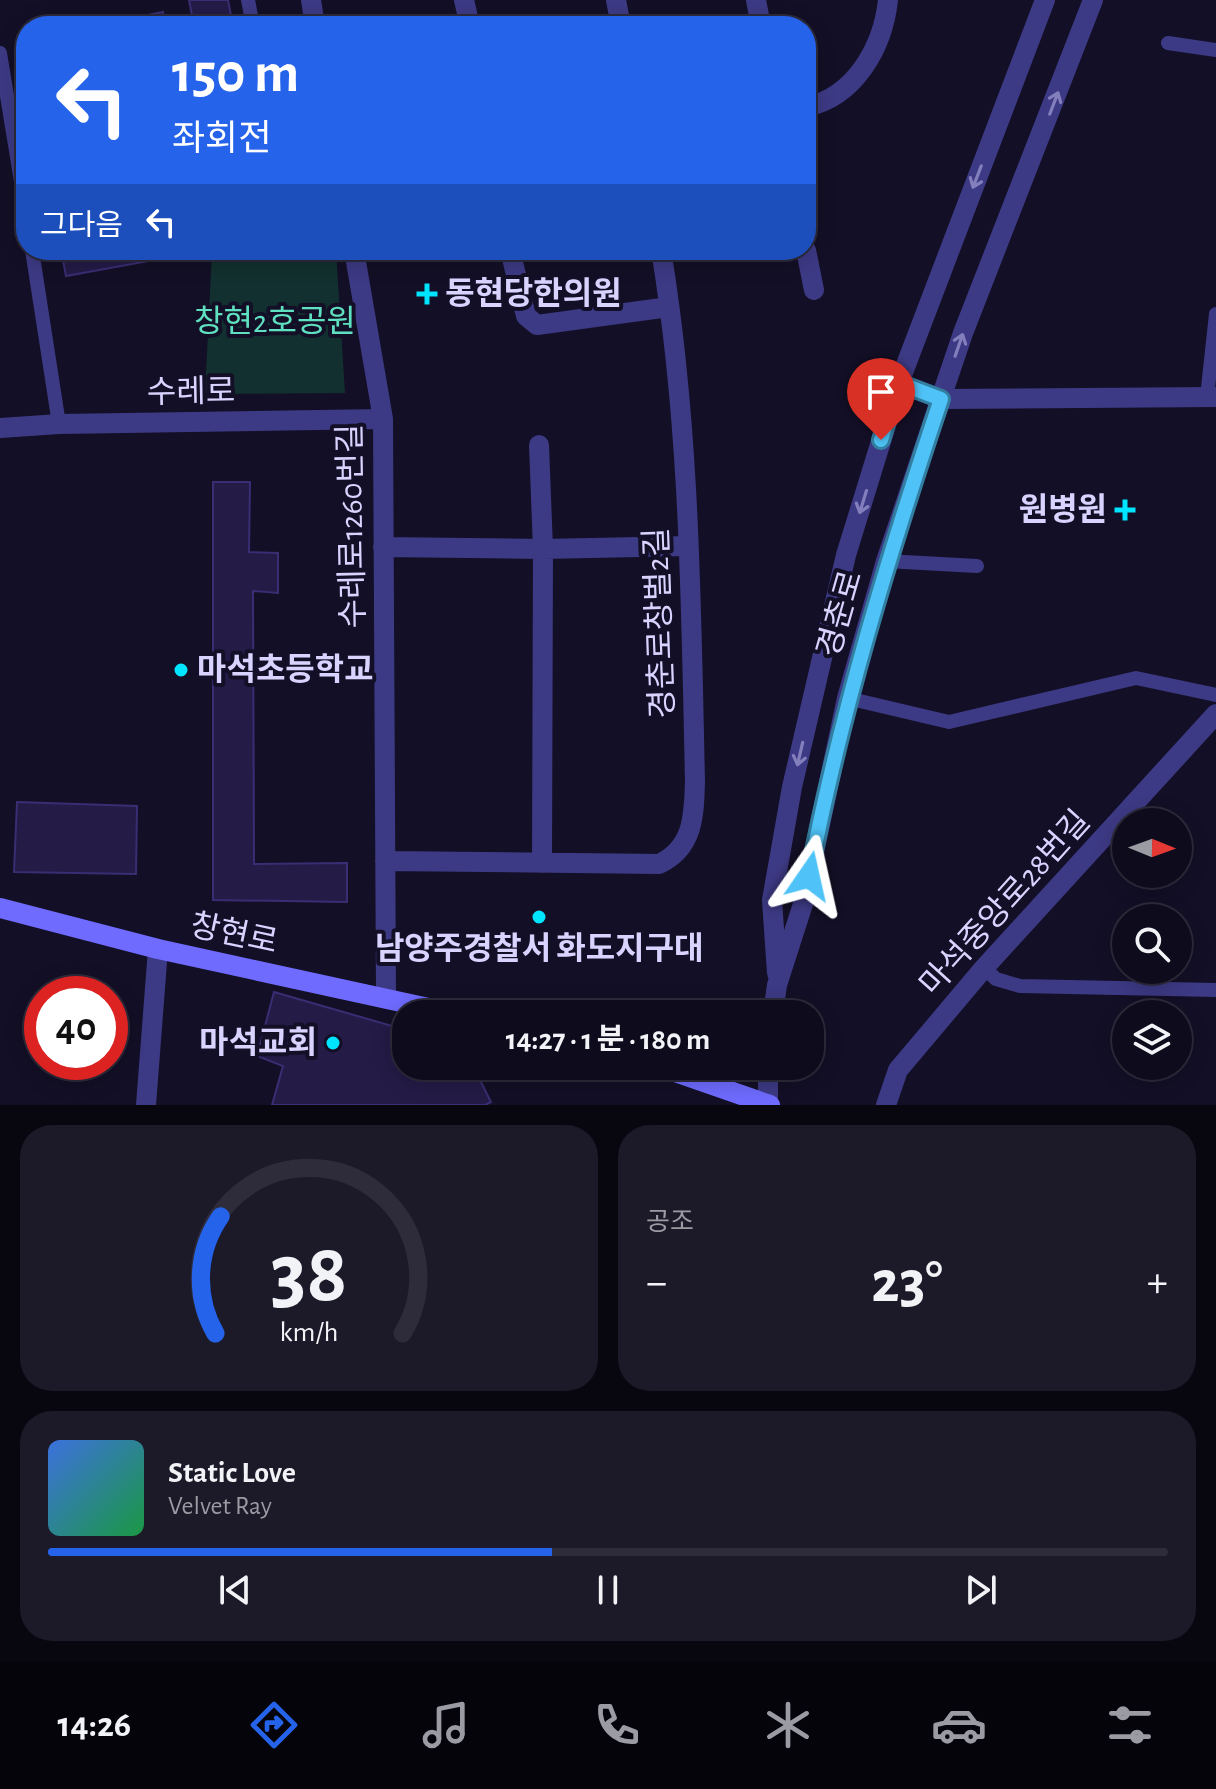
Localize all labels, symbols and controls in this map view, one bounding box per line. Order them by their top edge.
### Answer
text: 150 m [172,46,299,102]
icon: left [40,48,144,152]
one-way arrow [1048,91,1062,116]
text: 좌회전 [172,121,271,157]
one-way arrow [969,164,983,189]
icon: left [139,200,183,244]
text: 그다음 [40,211,123,241]
place label: 동현당한의원 [445,276,622,310]
marker: 동현당한의원 [416,283,438,305]
park label: 창현2호공원 [194,305,356,338]
one-way arrow [953,333,968,358]
pin [847,358,915,440]
icon: arrive [859,370,903,414]
street label: 수레로 [147,375,235,409]
street label: 수레로1260번길 [333,423,370,629]
one-way arrow [855,488,870,514]
place label: 원병원 [1019,493,1107,526]
marker: 원병원 [1114,499,1136,521]
street label: 경춘로창벌2길 [640,527,679,719]
street label: 경춘로 [811,567,868,661]
place label: 마석초등학교 [197,653,374,686]
marker: 마석초등학교 [172,661,190,679]
one-way arrow [792,741,807,766]
street label: 마석중앙로28번길 [913,804,1096,1001]
north arrow [1112,808,1192,888]
map controls [1112,808,1192,1080]
position arrow [767,834,851,918]
button: search [1112,904,1192,984]
street label: 창현로 [187,908,281,959]
marker: 남양주경찰서 화도지구대 [530,908,548,926]
place label: 남양주경찰서 화도지구대 [375,932,703,965]
speed limit sign: 40 [24,976,128,1080]
button: layers [1112,1000,1192,1080]
text: 14:27 · 1 분 · 180 m [506,1025,710,1055]
place label: 마석교회 [199,1026,317,1059]
marker: 마석교회 [324,1034,342,1052]
text: 공조 [646,1209,694,1235]
text: 38 [271,1233,347,1317]
text: 23° [871,1253,943,1313]
text: − [646,1261,667,1305]
text: + [1147,1261,1168,1305]
text: km/h [280,1318,338,1347]
text: Static Love [168,1458,296,1488]
text: Velvet Ray [168,1493,272,1519]
icon: previous [213,1568,257,1612]
icon: pause [586,1568,630,1612]
icon: next [959,1568,1003,1612]
icon: directions [246,1697,302,1753]
icon: music [418,1697,474,1753]
icon: phone [589,1697,645,1753]
icon: climate [760,1697,816,1753]
icon: car [931,1697,987,1753]
icon: filters [1102,1697,1158,1753]
text: 14:26 [58,1707,131,1743]

